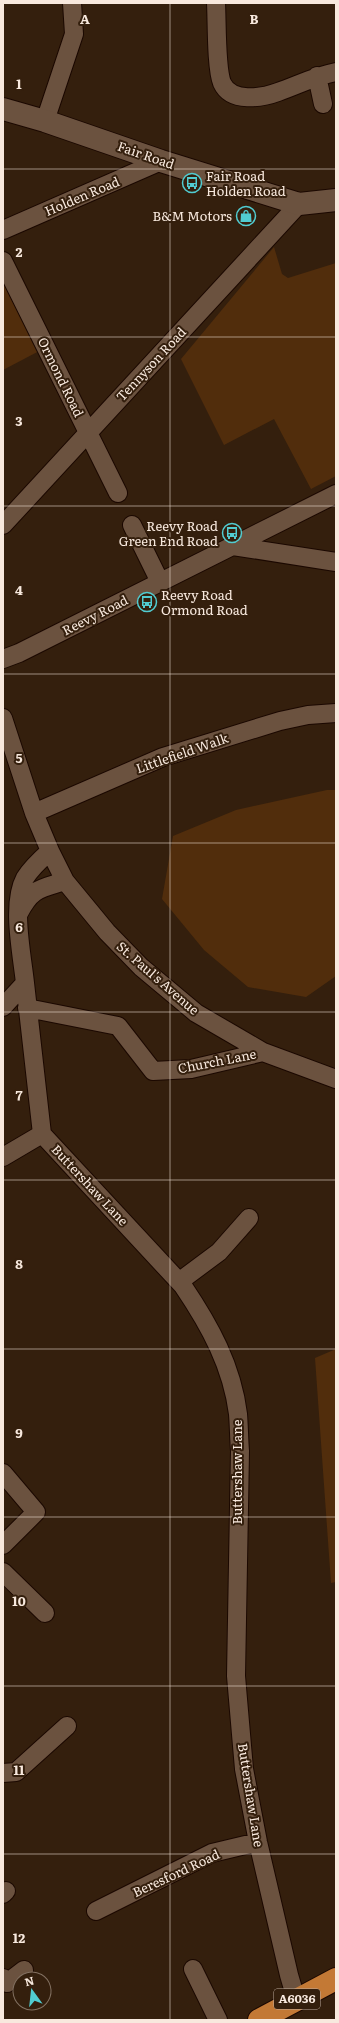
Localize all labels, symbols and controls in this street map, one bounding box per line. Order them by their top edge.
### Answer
text: A [80,9,90,28]
text: B [250,9,259,28]
text: 1 [16,74,22,93]
street label: Fair Road [115,136,177,173]
place label: Fair Road Holden Road [206,166,286,200]
street label: Holden Road [41,171,122,220]
bus stop icon: Fair Road Holden Road [181,172,203,194]
shop icon: B&M Motors [235,205,257,227]
place label: B&M Motors [153,206,232,225]
text: 2 [16,242,23,261]
street label: Tennyson Road [111,322,190,405]
street label: Ormond Road [34,334,89,420]
text: 3 [15,411,23,430]
place label: Reevy Road Green End Road [119,516,218,550]
bus stop icon: Reevy Road Green End Road [221,522,243,544]
text: 4 [15,580,23,599]
place label: Reevy Road Ormond Road [161,585,248,619]
street label: Reevy Road [59,590,131,639]
bus stop icon: Reevy Road Ormond Road [136,591,158,613]
street label: Littlefield Walk [133,727,232,777]
text: 5 [15,748,23,767]
text: 6 [15,917,23,936]
street label: St. Paul's Avenue [113,936,204,1019]
street label: Church Lane [176,1044,258,1077]
text: 7 [15,1085,23,1104]
street label: Buttershaw Lane [48,1140,133,1230]
text: 8 [15,1254,23,1273]
street label: Buttershaw Lane [227,1419,246,1524]
text: 9 [15,1423,23,1442]
text: 10 [12,1591,26,1610]
street label: Buttershaw Lane [234,1742,269,1848]
text: 11 [14,1760,25,1779]
street label: Beresford Road [129,1844,223,1901]
text: 12 [13,1928,25,1947]
north arrow [12,1971,52,2011]
text: N [23,1971,36,1989]
road number: A6036 [274,1989,320,2009]

